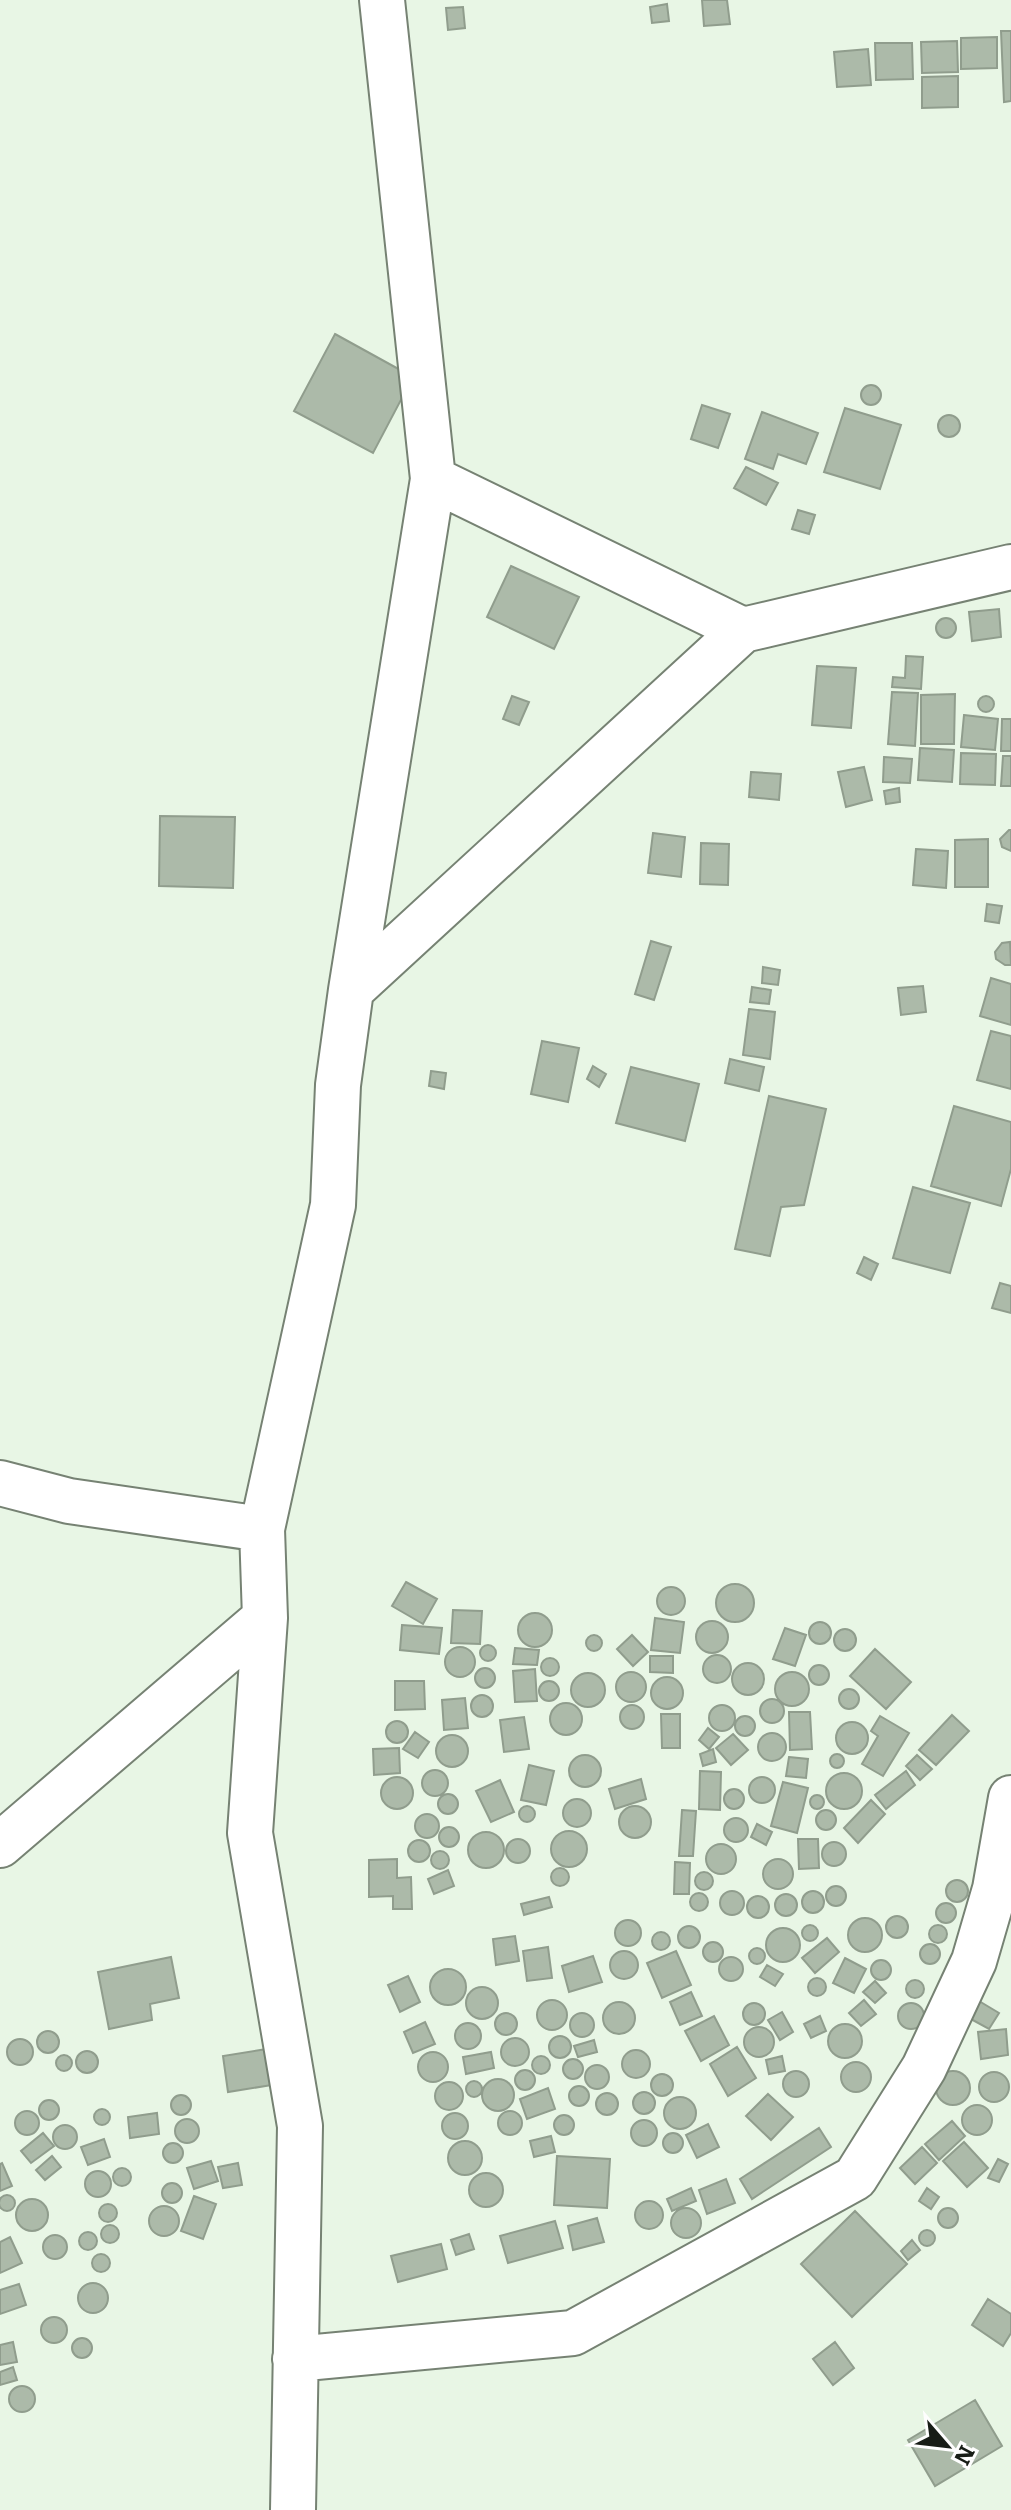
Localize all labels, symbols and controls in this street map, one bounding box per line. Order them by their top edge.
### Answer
north arrow [907,2406,987,2486]
text: N [947,2440,985,2472]

